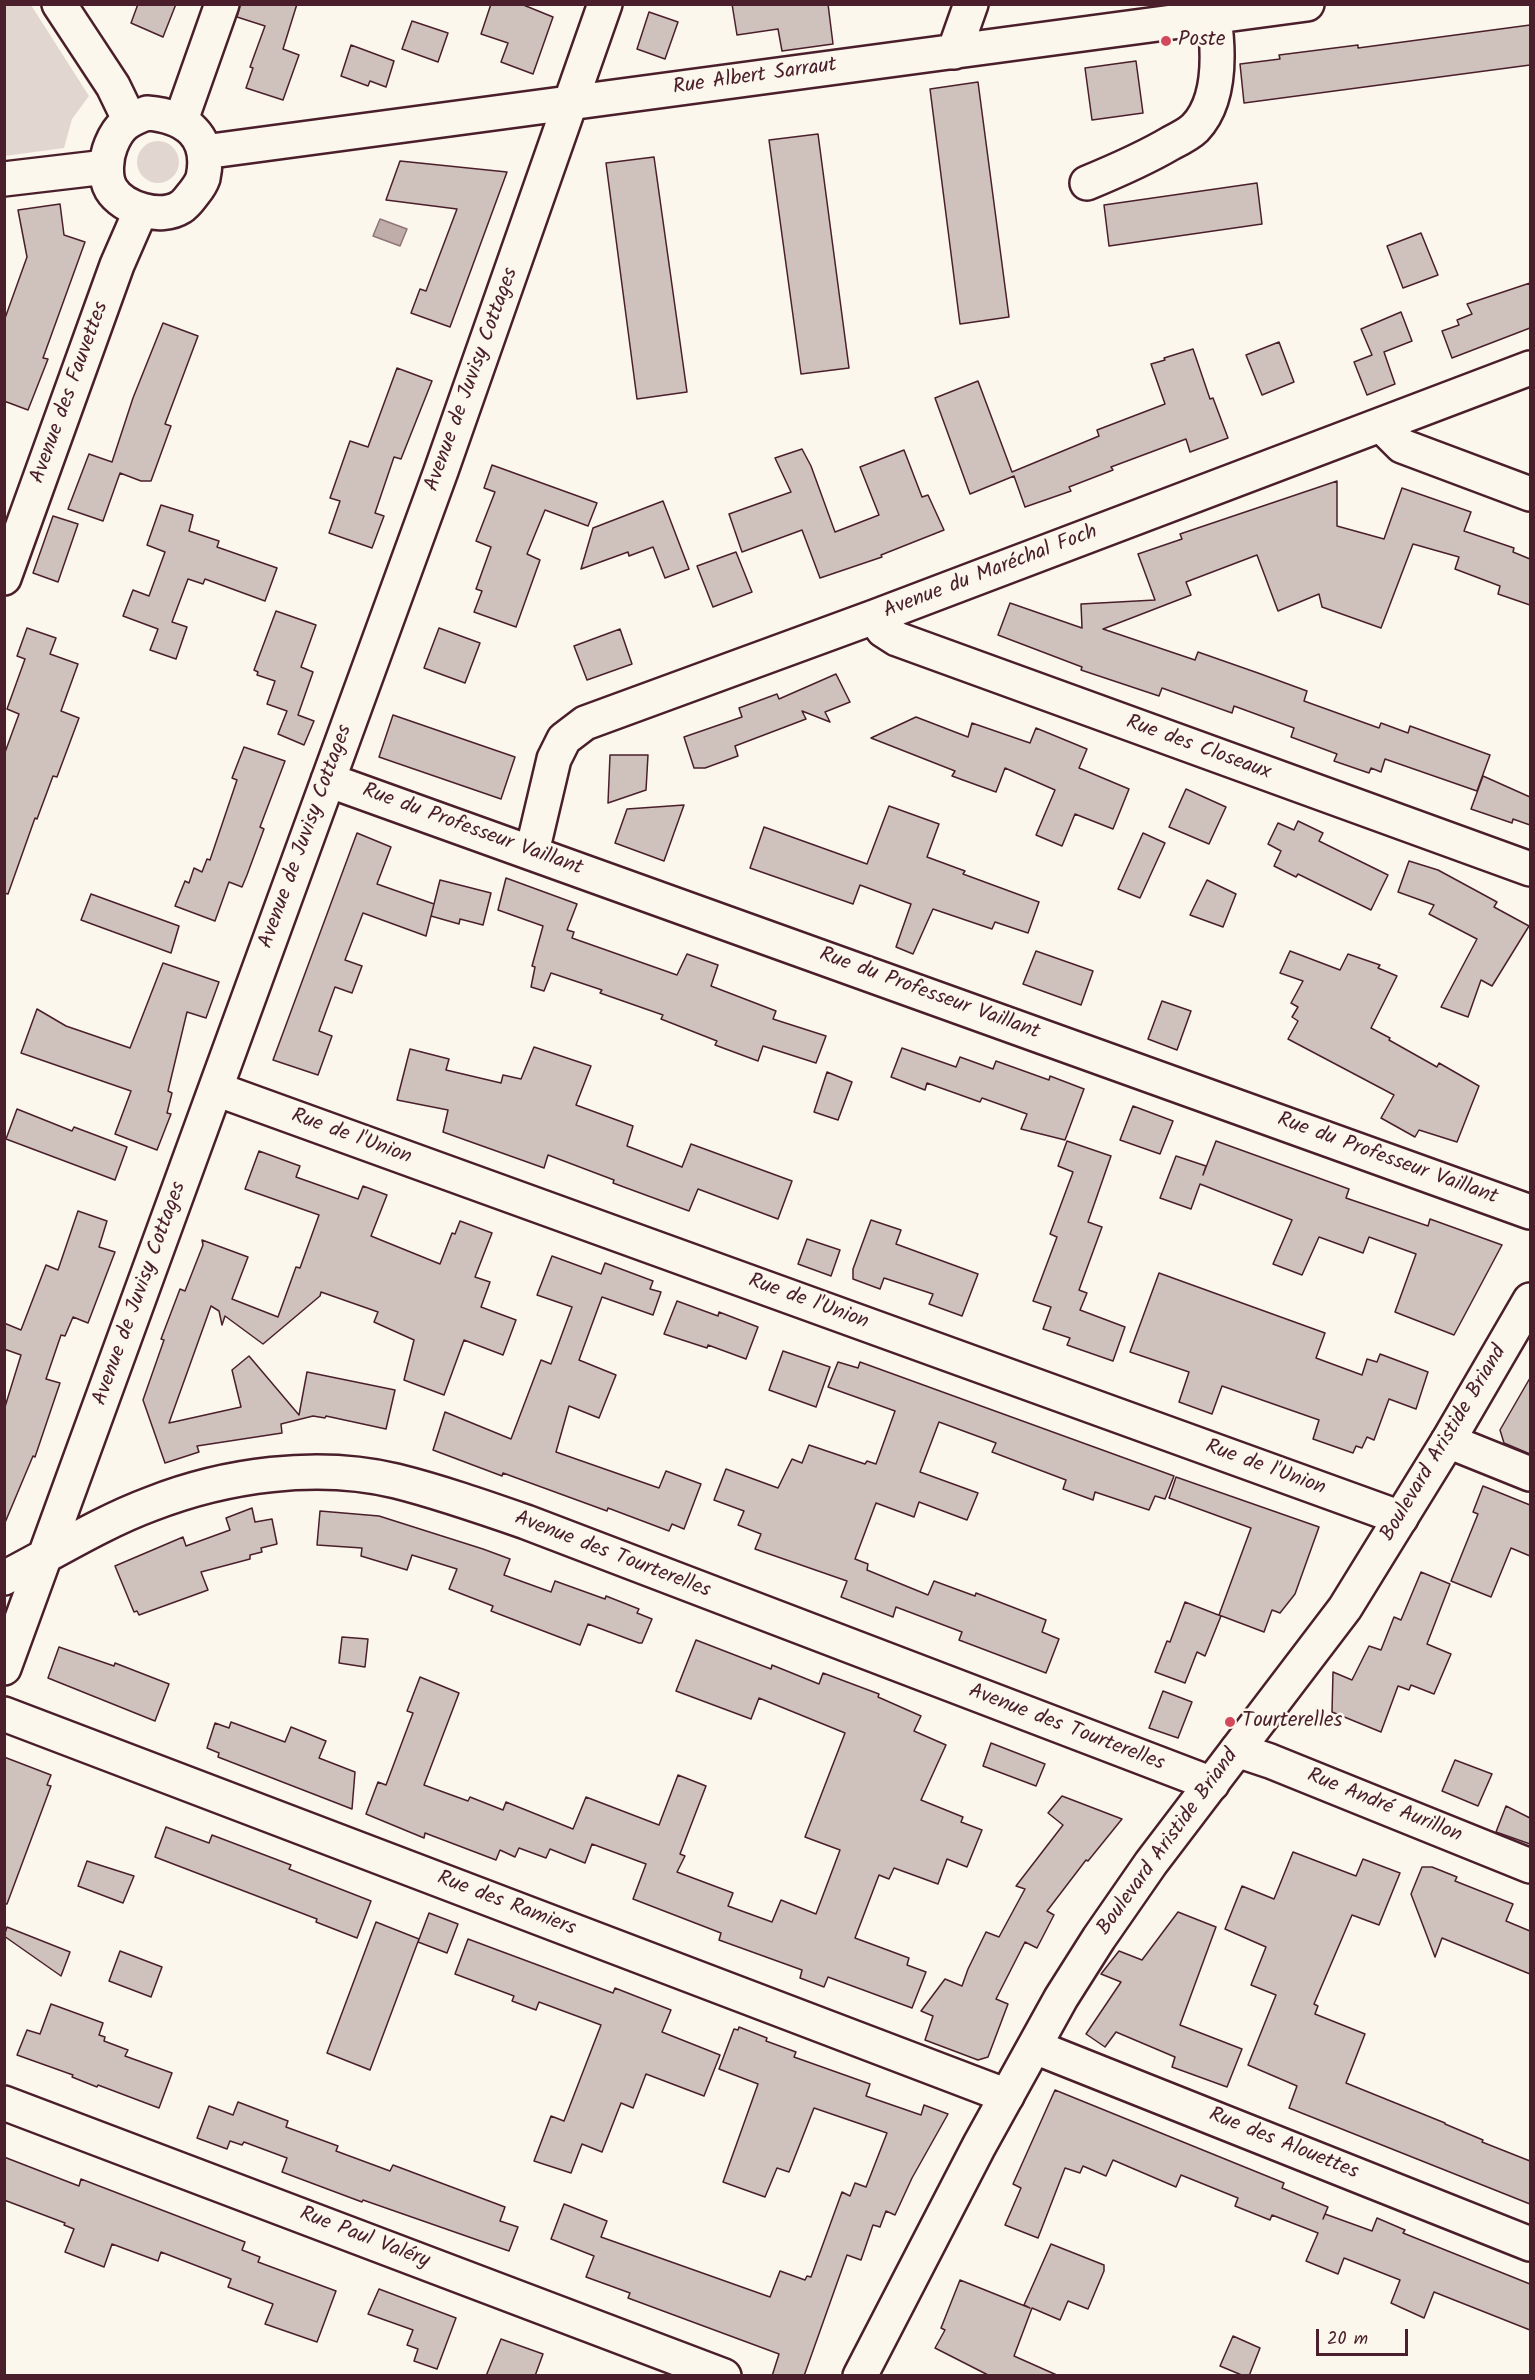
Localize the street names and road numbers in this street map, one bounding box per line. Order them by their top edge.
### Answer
street label: Rue Albert Sarraut [671,54,839,102]
street label: Avenue de Juvisy Cottages [421,265,525,495]
street label: Avenue des Fauvettes [26,299,116,487]
street label: Avenue du Maréchal Foch [881,521,1101,625]
street label: Rue des Closeaux [1122,711,1274,787]
street label: Avenue de Juvisy Cottages [255,722,359,952]
street label: Rue du Professeur Vaillant [358,779,586,883]
street label: Rue du Professeur Vaillant [815,943,1043,1047]
street label: Rue de l'Union [287,1105,415,1171]
street label: Rue du Professeur Vaillant [1273,1108,1501,1212]
street label: Avenue de Juvisy Cottages [89,1179,193,1409]
street label: Rue de l'Union [744,1270,872,1336]
street label: Boulevard Aristide Briand [1376,1341,1514,1547]
street label: Rue de l'Union [1201,1436,1329,1502]
street label: Avenue des Tourterelles [510,1507,714,1605]
street label: Avenue des Tourterelles [964,1680,1168,1778]
street label: Boulevard Aristide Briand [1093,1745,1245,1941]
street label: Rue André Aurillon [1303,1764,1465,1850]
street label: Rue des Ramiers [433,1867,579,1943]
street label: Rue des Alouettes [1204,2104,1362,2186]
street label: Rue Paul Valéry [295,2203,433,2275]

